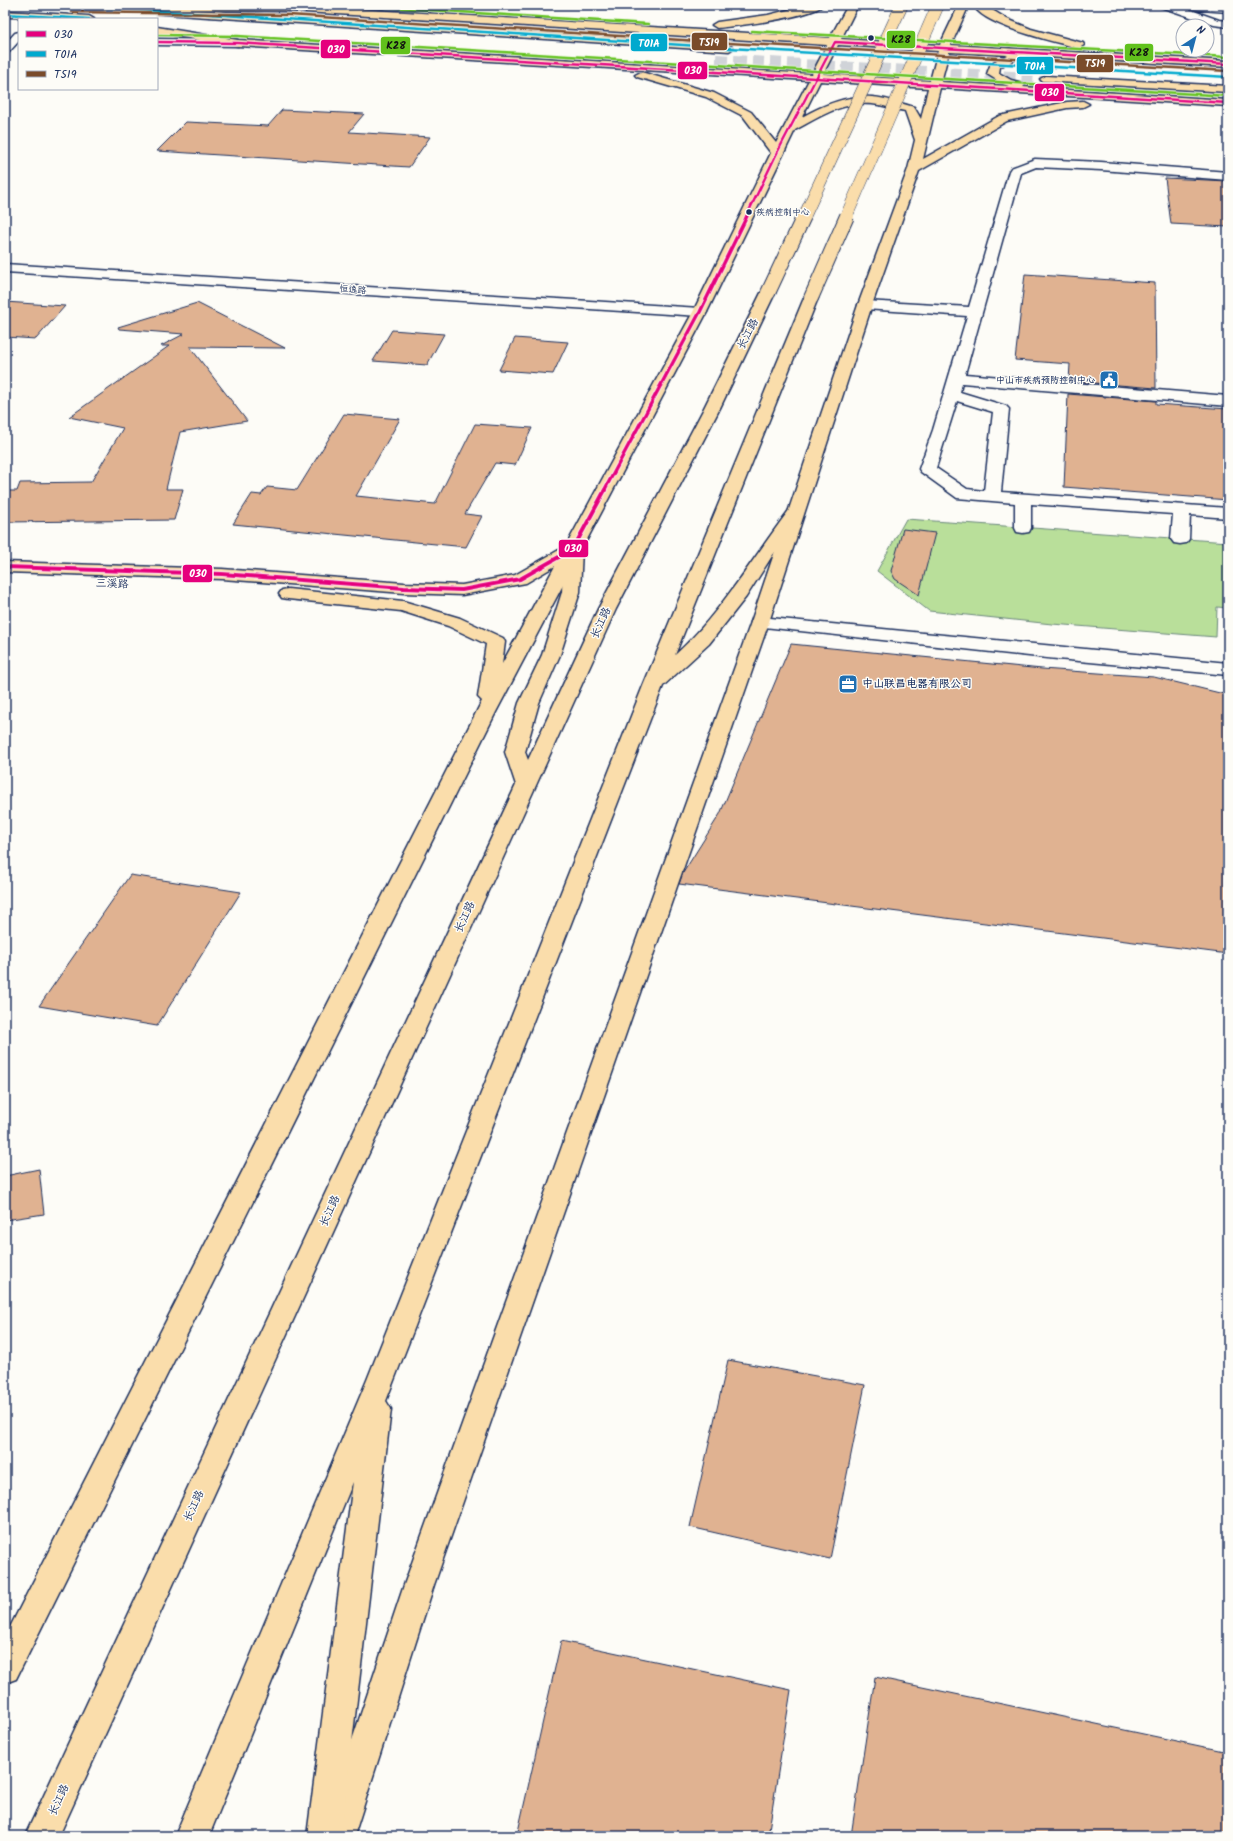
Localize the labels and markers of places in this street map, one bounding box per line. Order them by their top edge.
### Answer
unlabelled marker [866,33,876,43]
place label: 疾病控制中心 [756,205,810,220]
marker: 疾病控制中心 [744,207,754,217]
public building icon: 中山市疾病预防控制中心 [1098,369,1120,391]
place label: 中山市疾病预防控制中心 [996,373,1095,388]
office icon: 中山联昌电器有限公司 [837,673,859,695]
place label: 中山联昌电器有限公司 [862,675,972,693]

